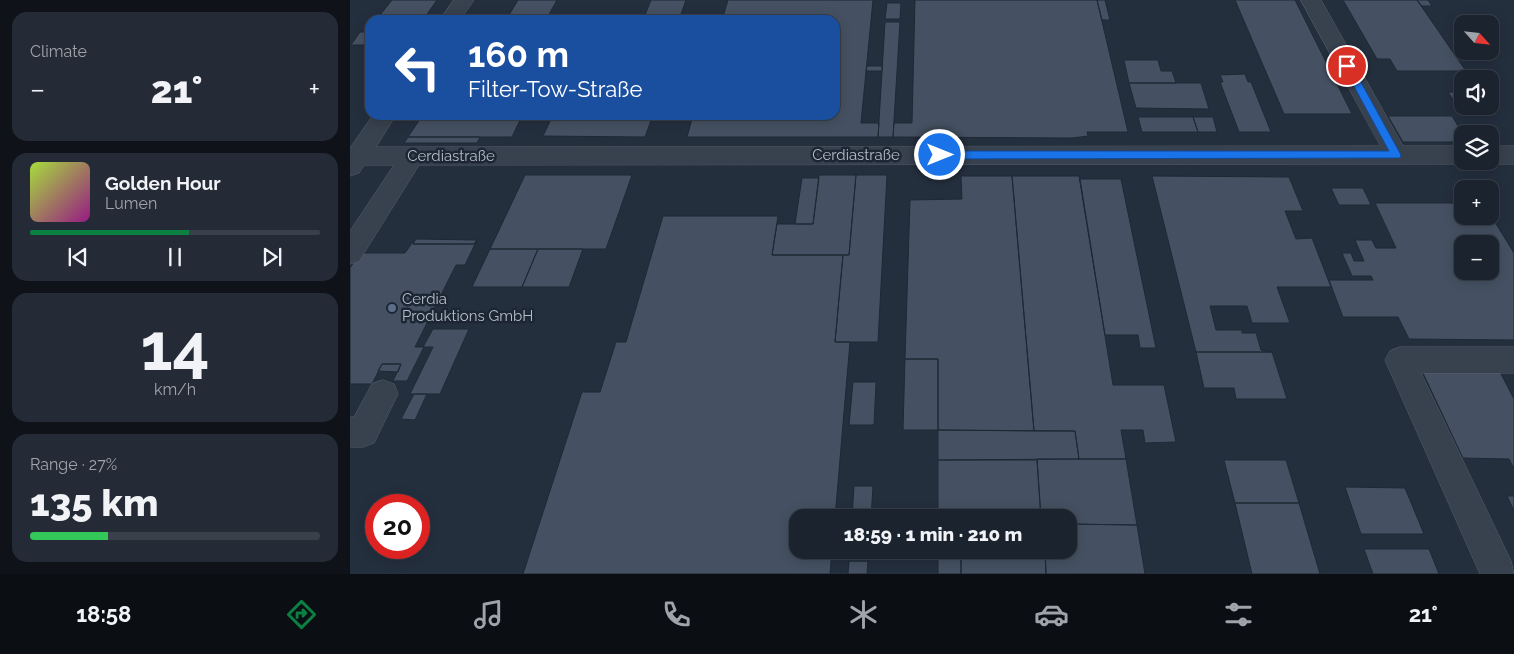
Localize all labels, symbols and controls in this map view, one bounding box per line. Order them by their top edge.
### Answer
north arrow [1454,15,1499,60]
map controls [1454,15,1499,280]
text: 160 m [468,34,569,75]
icon: left [385,35,450,100]
text: Climate [30,42,87,61]
pin [1326,45,1368,87]
icon: arrive [1333,52,1361,80]
text: 21° [151,67,203,112]
button: sound [1454,70,1499,115]
text: − [30,73,45,106]
text: + [308,73,320,106]
text: Filter-Tow-Straße [468,76,642,102]
button: layers [1454,125,1499,170]
position arrow [913,128,965,180]
street label: Cerdiastraße [812,146,900,164]
street label: Cerdiastraße [407,147,495,165]
text: Golden Hour [105,172,221,194]
button: + [1454,180,1499,225]
text: Lumen [105,194,157,213]
button: − [1454,235,1499,280]
icon: previous [64,243,92,271]
icon: pause [161,243,189,271]
icon: next [258,243,286,271]
place label: Cerdia Produktions GmbH [402,290,533,325]
marker: Cerdia Produktions GmbH [386,302,398,314]
text: 14 [140,309,210,385]
text: km/h [154,380,196,399]
text: Range · 27% [30,455,117,474]
text: 135 km [30,480,159,525]
speed limit sign: 20 [365,494,430,559]
text: 18:59 · 1 min · 210 m [844,523,1022,545]
icon: directions [284,597,319,632]
icon: music [471,597,506,632]
icon: phone [659,597,694,632]
icon: climate [846,597,881,632]
icon: car [1034,597,1069,632]
icon: filters [1221,597,1256,632]
text: 18:58 [76,601,131,627]
text: 21° [1409,601,1438,627]

